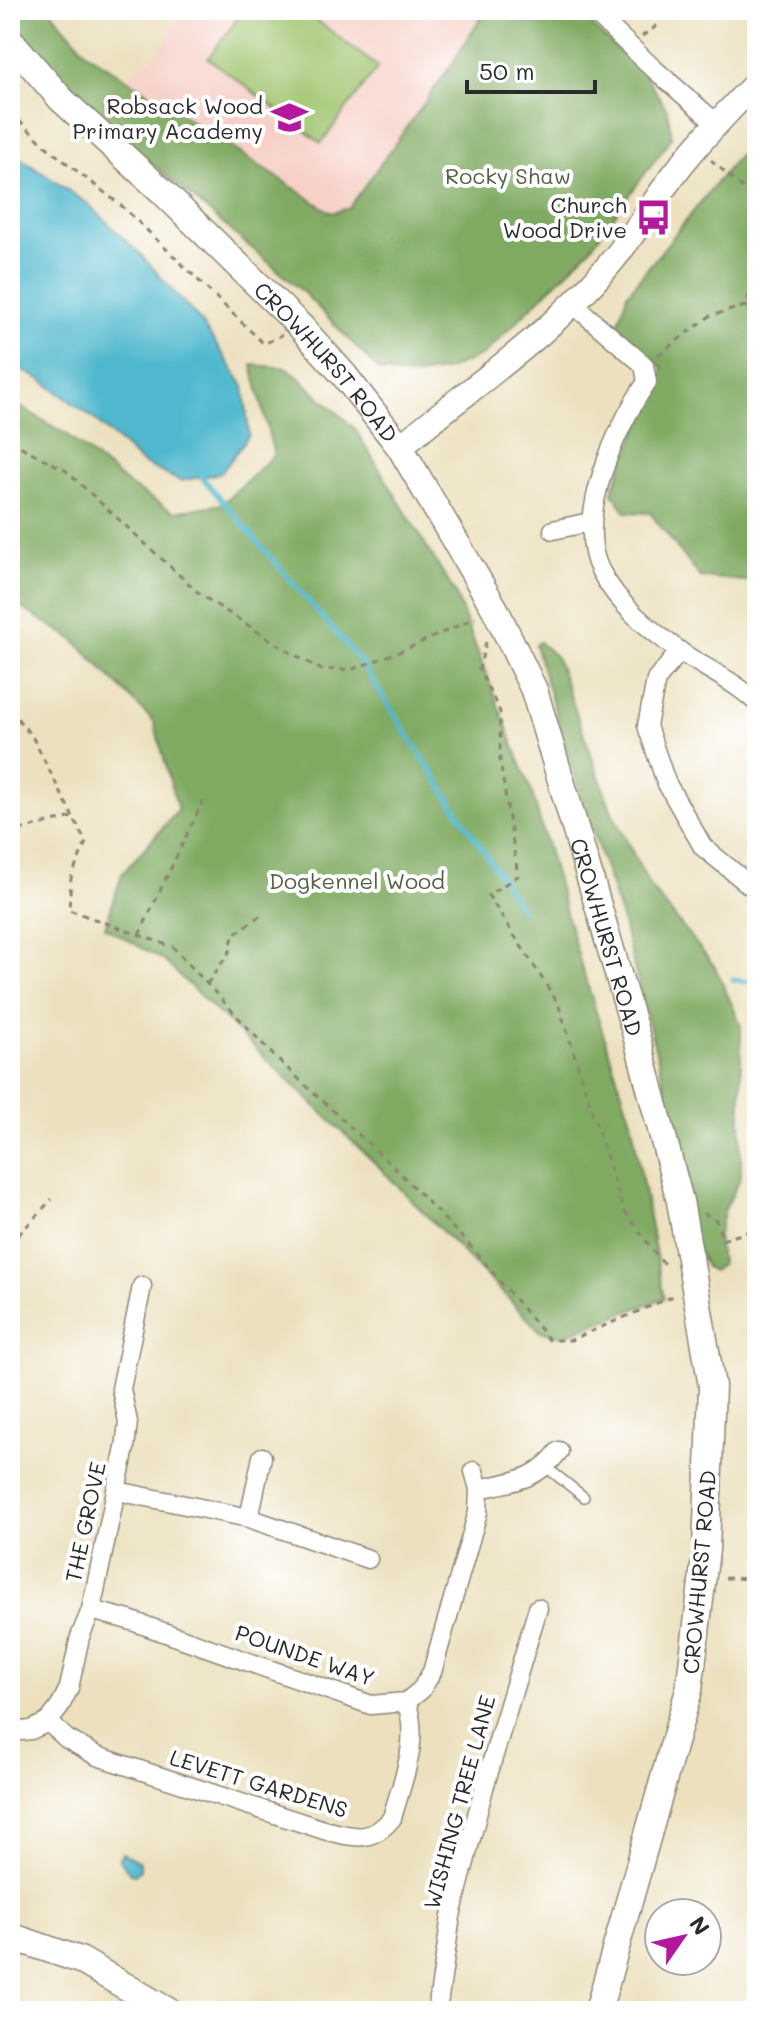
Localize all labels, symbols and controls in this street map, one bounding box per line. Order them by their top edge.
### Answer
scale bar [467,44,595,94]
text: 50 m [479,55,535,86]
place label: Robsack Wood Primary Academy [73,91,263,145]
school or university icon: Robsack Wood Primary Academy [270,99,308,137]
park label: Rocky Shaw [445,161,571,190]
place label: Church Wood Drive [502,190,627,244]
bus stop icon: Church Wood Drive [634,198,672,236]
street label: CROWHURST ROAD [248,275,405,448]
street label: CROWHURST ROAD [564,835,650,1039]
park label: Dogkennel Wood [269,866,445,895]
street label: THE GROVE [58,1459,112,1585]
street label: CROWHURST ROAD [676,1469,722,1675]
street label: POUNDE WAY [231,1618,379,1692]
street label: WISHING TREE LANE [416,1692,502,1912]
street label: LEVETT GARDENS [167,1742,351,1824]
north arrow [643,1897,723,1977]
text: N [683,1911,717,1941]

